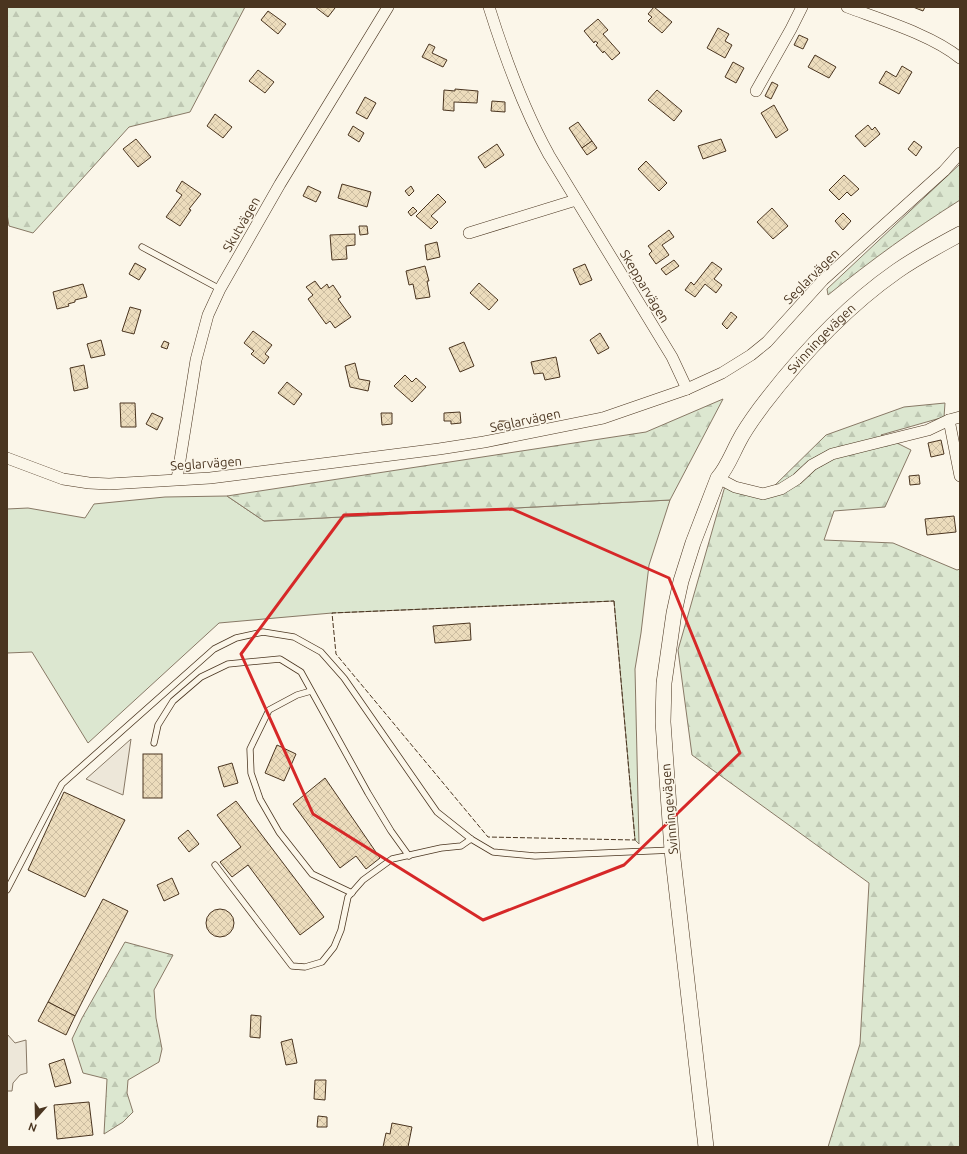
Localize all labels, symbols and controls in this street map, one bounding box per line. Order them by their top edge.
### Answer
street label: Skutvägen [220,194,262,254]
street label: Seglarvägen [781,246,841,306]
street label: Skepparvägen [618,247,672,325]
street label: Svinningevägen [784,300,858,376]
street label: Seglarvägen [488,406,562,434]
street label: Seglarvägen [170,454,242,472]
street label: Svinningevägen [658,763,680,855]
north arrow [16,1098,56,1138]
text: N [27,1120,38,1134]

